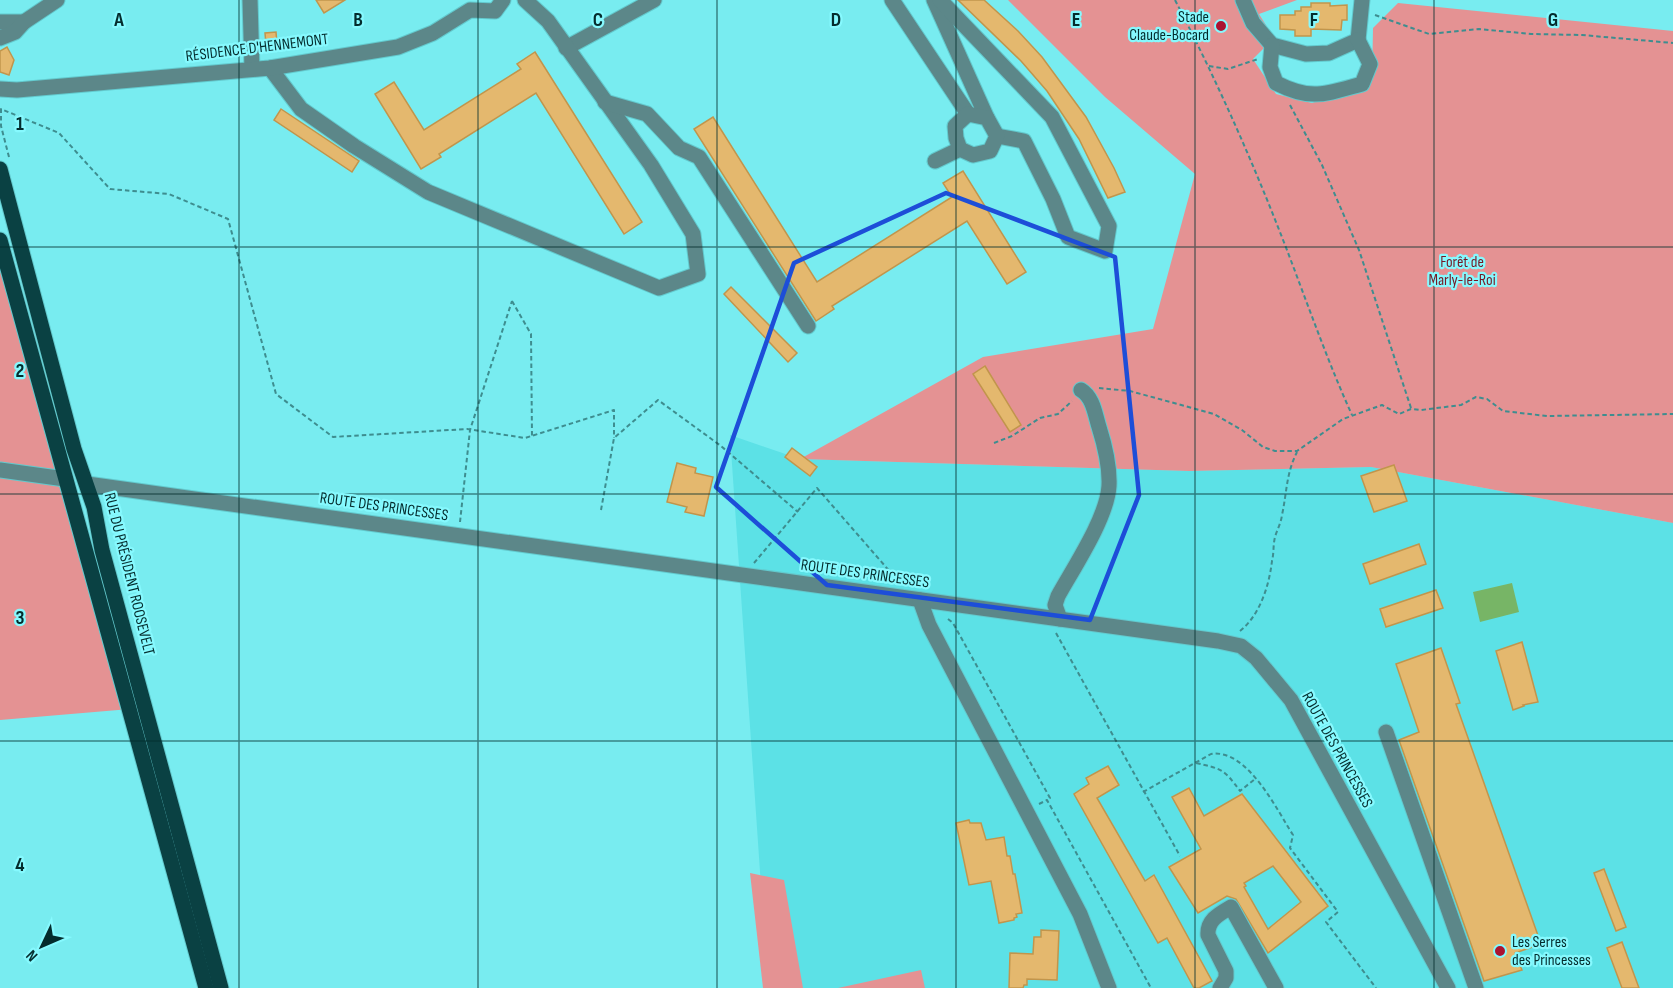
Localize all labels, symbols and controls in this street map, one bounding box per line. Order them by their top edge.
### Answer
text: A [113,8,124,32]
text: B [353,8,363,32]
text: C [593,8,603,32]
text: D [831,8,841,32]
text: E [1072,8,1080,32]
place label: Stade Claude-Bocard [1129,8,1209,45]
text: F [1310,8,1318,32]
text: G [1548,8,1558,32]
marker: Stade Claude-Bocard [1214,19,1228,33]
street label: RÉSIDENCE D'HENNEMONT [185,30,330,66]
text: 1 [16,112,24,136]
park label: Forêt de Marly-le-Roi [1428,253,1496,290]
text: 2 [16,359,24,383]
street label: ROUTE DES PRINCESSES [319,489,450,525]
street label: RUE DU PRÉSIDENT ROOSEVELT [100,491,159,658]
street label: ROUTE DES PRINCESSES [800,556,931,592]
text: 3 [16,606,25,630]
street label: ROUTE DES PRINCESSES [1297,689,1377,811]
text: 4 [15,853,25,877]
north arrow [12,916,72,976]
place label: Les Serres des Princesses [1512,933,1591,970]
marker: Les Serres des Princesses [1493,944,1507,958]
text: N [22,946,42,965]

